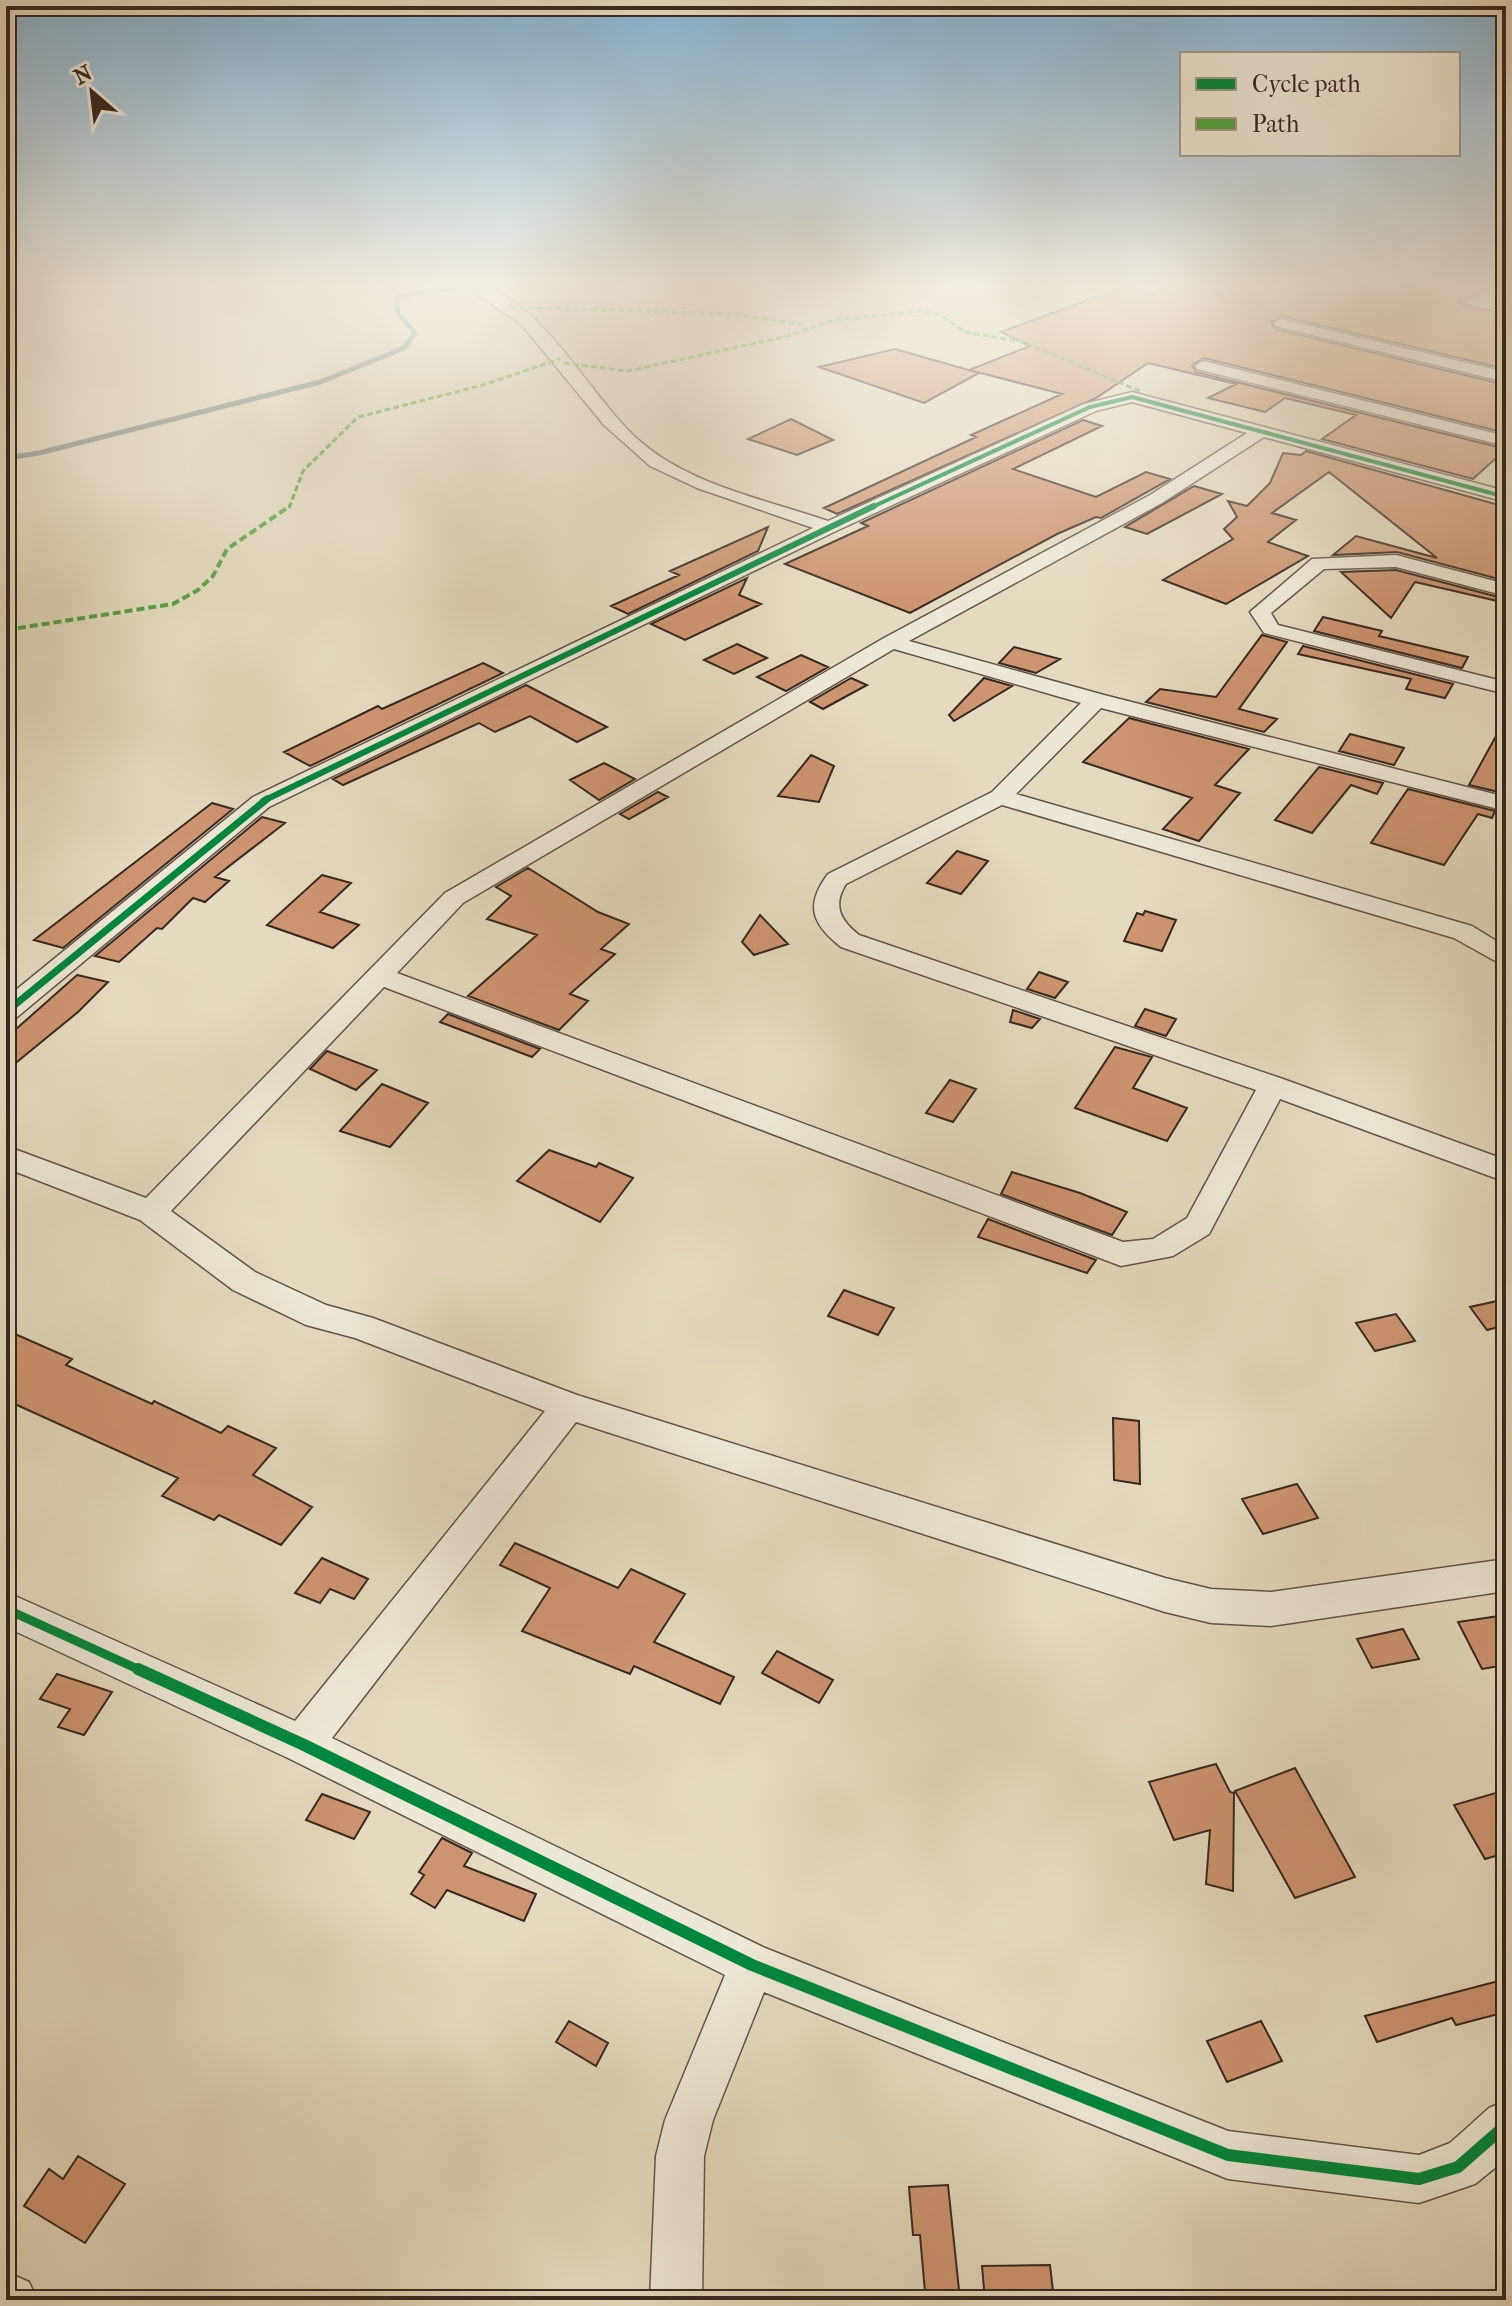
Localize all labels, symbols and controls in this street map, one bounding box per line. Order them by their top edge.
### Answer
north arrow [52,52,132,132]
legend [1180,52,1460,156]
text: N [70,60,97,91]
text: Cycle path [1252,70,1361,98]
text: Path [1252,110,1300,138]

